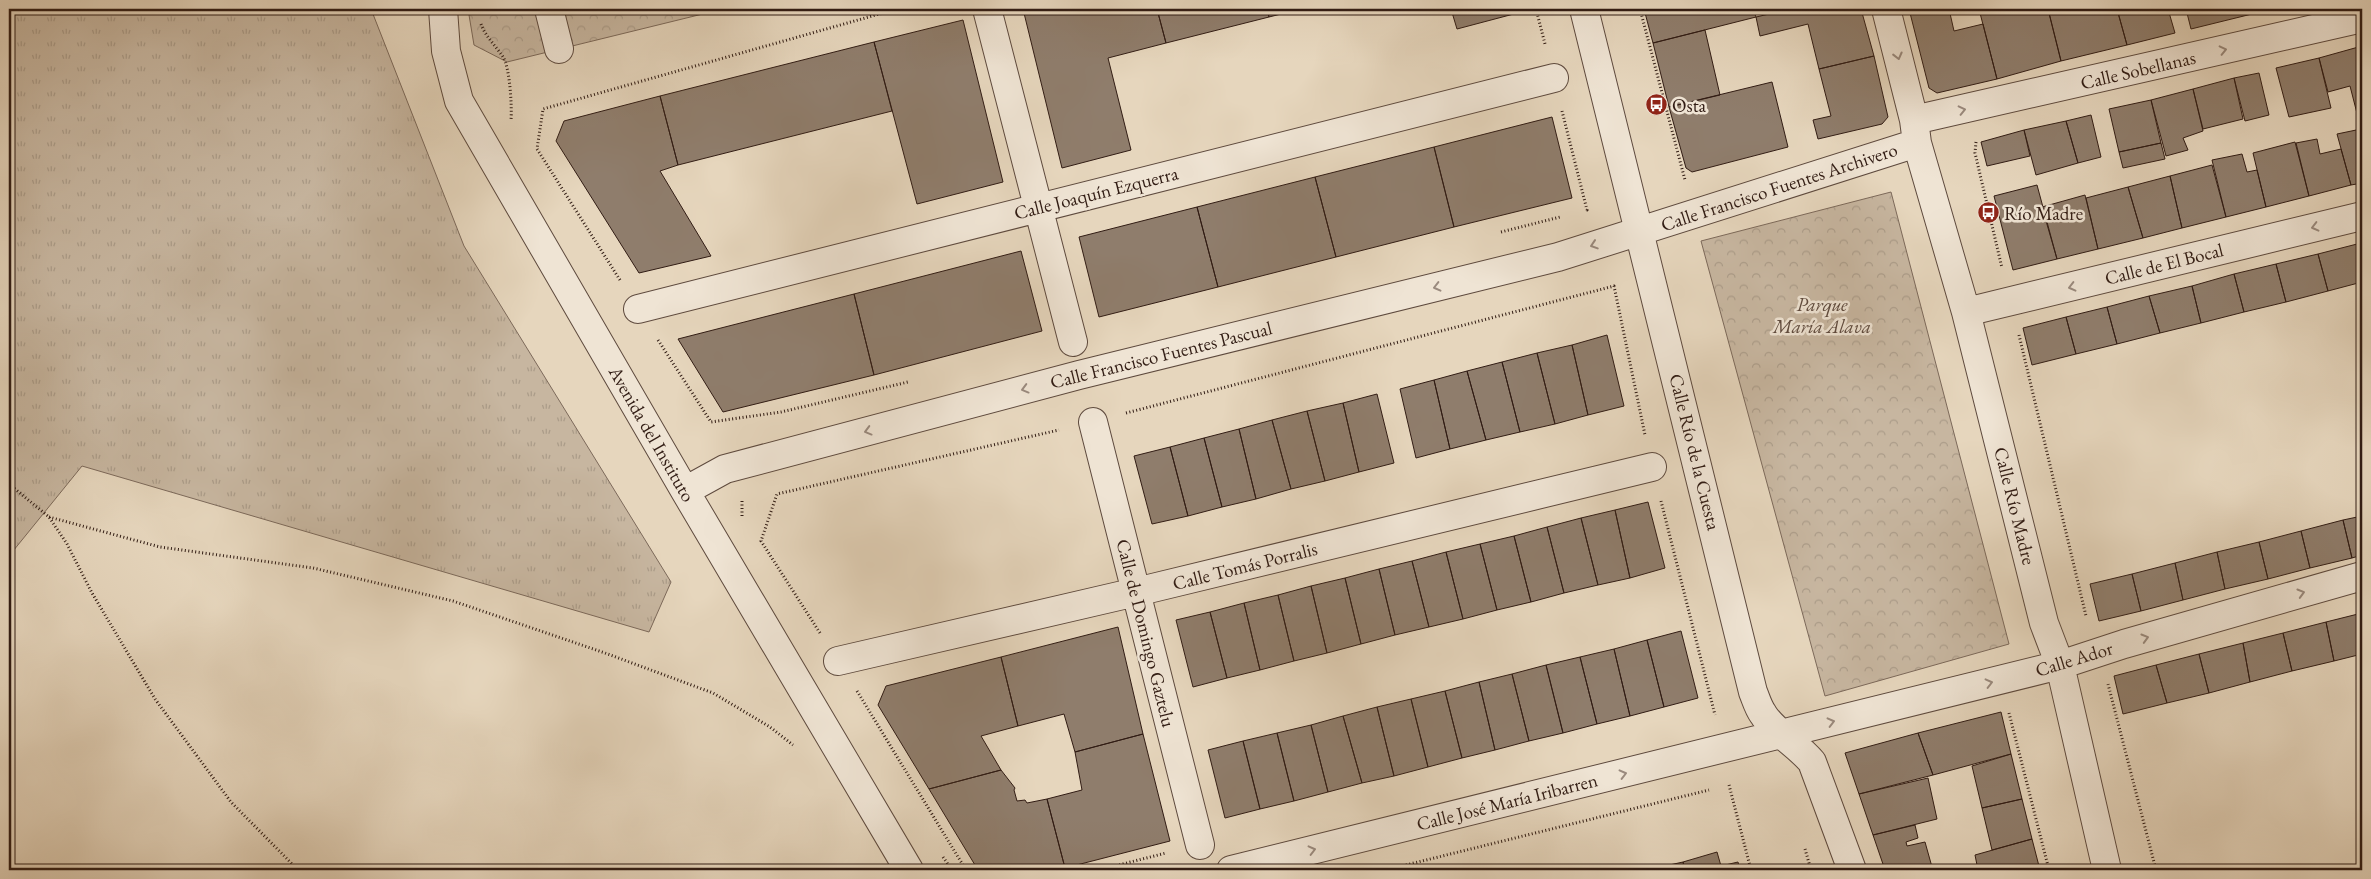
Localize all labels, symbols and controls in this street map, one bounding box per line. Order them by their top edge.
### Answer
street label: Calle Sobellanas [2078,45,2198,95]
one-way arrow [2218,45,2227,56]
one-way arrow [1892,52,1903,60]
bus stop icon: Osta [1644,93,1668,117]
place label: Osta [1672,93,1707,118]
one-way arrow [1958,105,1967,116]
street label: Calle Francisco Fuentes Archivero [1658,137,1900,237]
street label: Calle Joaquín Ezquerra [1011,160,1181,225]
bus stop icon: Río Madre [1976,201,2000,225]
place label: Río Madre [2004,201,2083,226]
one-way arrow [2310,221,2319,232]
street label: Calle de El Bocal [2102,237,2226,291]
one-way arrow [1591,240,1599,250]
one-way arrow [1433,281,1442,292]
one-way arrow [2068,281,2076,291]
park label: Parque María Alava [1772,292,1871,339]
street label: Calle Francisco Fuentes Pascual [1047,315,1275,395]
street label: Avenida del Instituto [602,361,701,506]
street label: Calle Río de la Cuesta [1663,371,1727,533]
one-way arrow [1020,383,1029,394]
one-way arrow [863,425,872,436]
street label: Calle Río Madre [1988,445,2042,567]
street label: Calle de Domingo Gaztelu [1111,536,1181,730]
street label: Calle Tomás Porralis [1170,536,1320,596]
one-way arrow [2297,589,2305,599]
one-way arrow [2140,633,2149,643]
street label: Calle Ador [2032,635,2116,683]
one-way arrow [1984,678,1993,689]
one-way arrow [1827,717,1836,728]
street label: Calle José María Iribarren [1414,767,1600,837]
one-way arrow [1618,769,1627,780]
one-way arrow [1307,845,1316,856]

